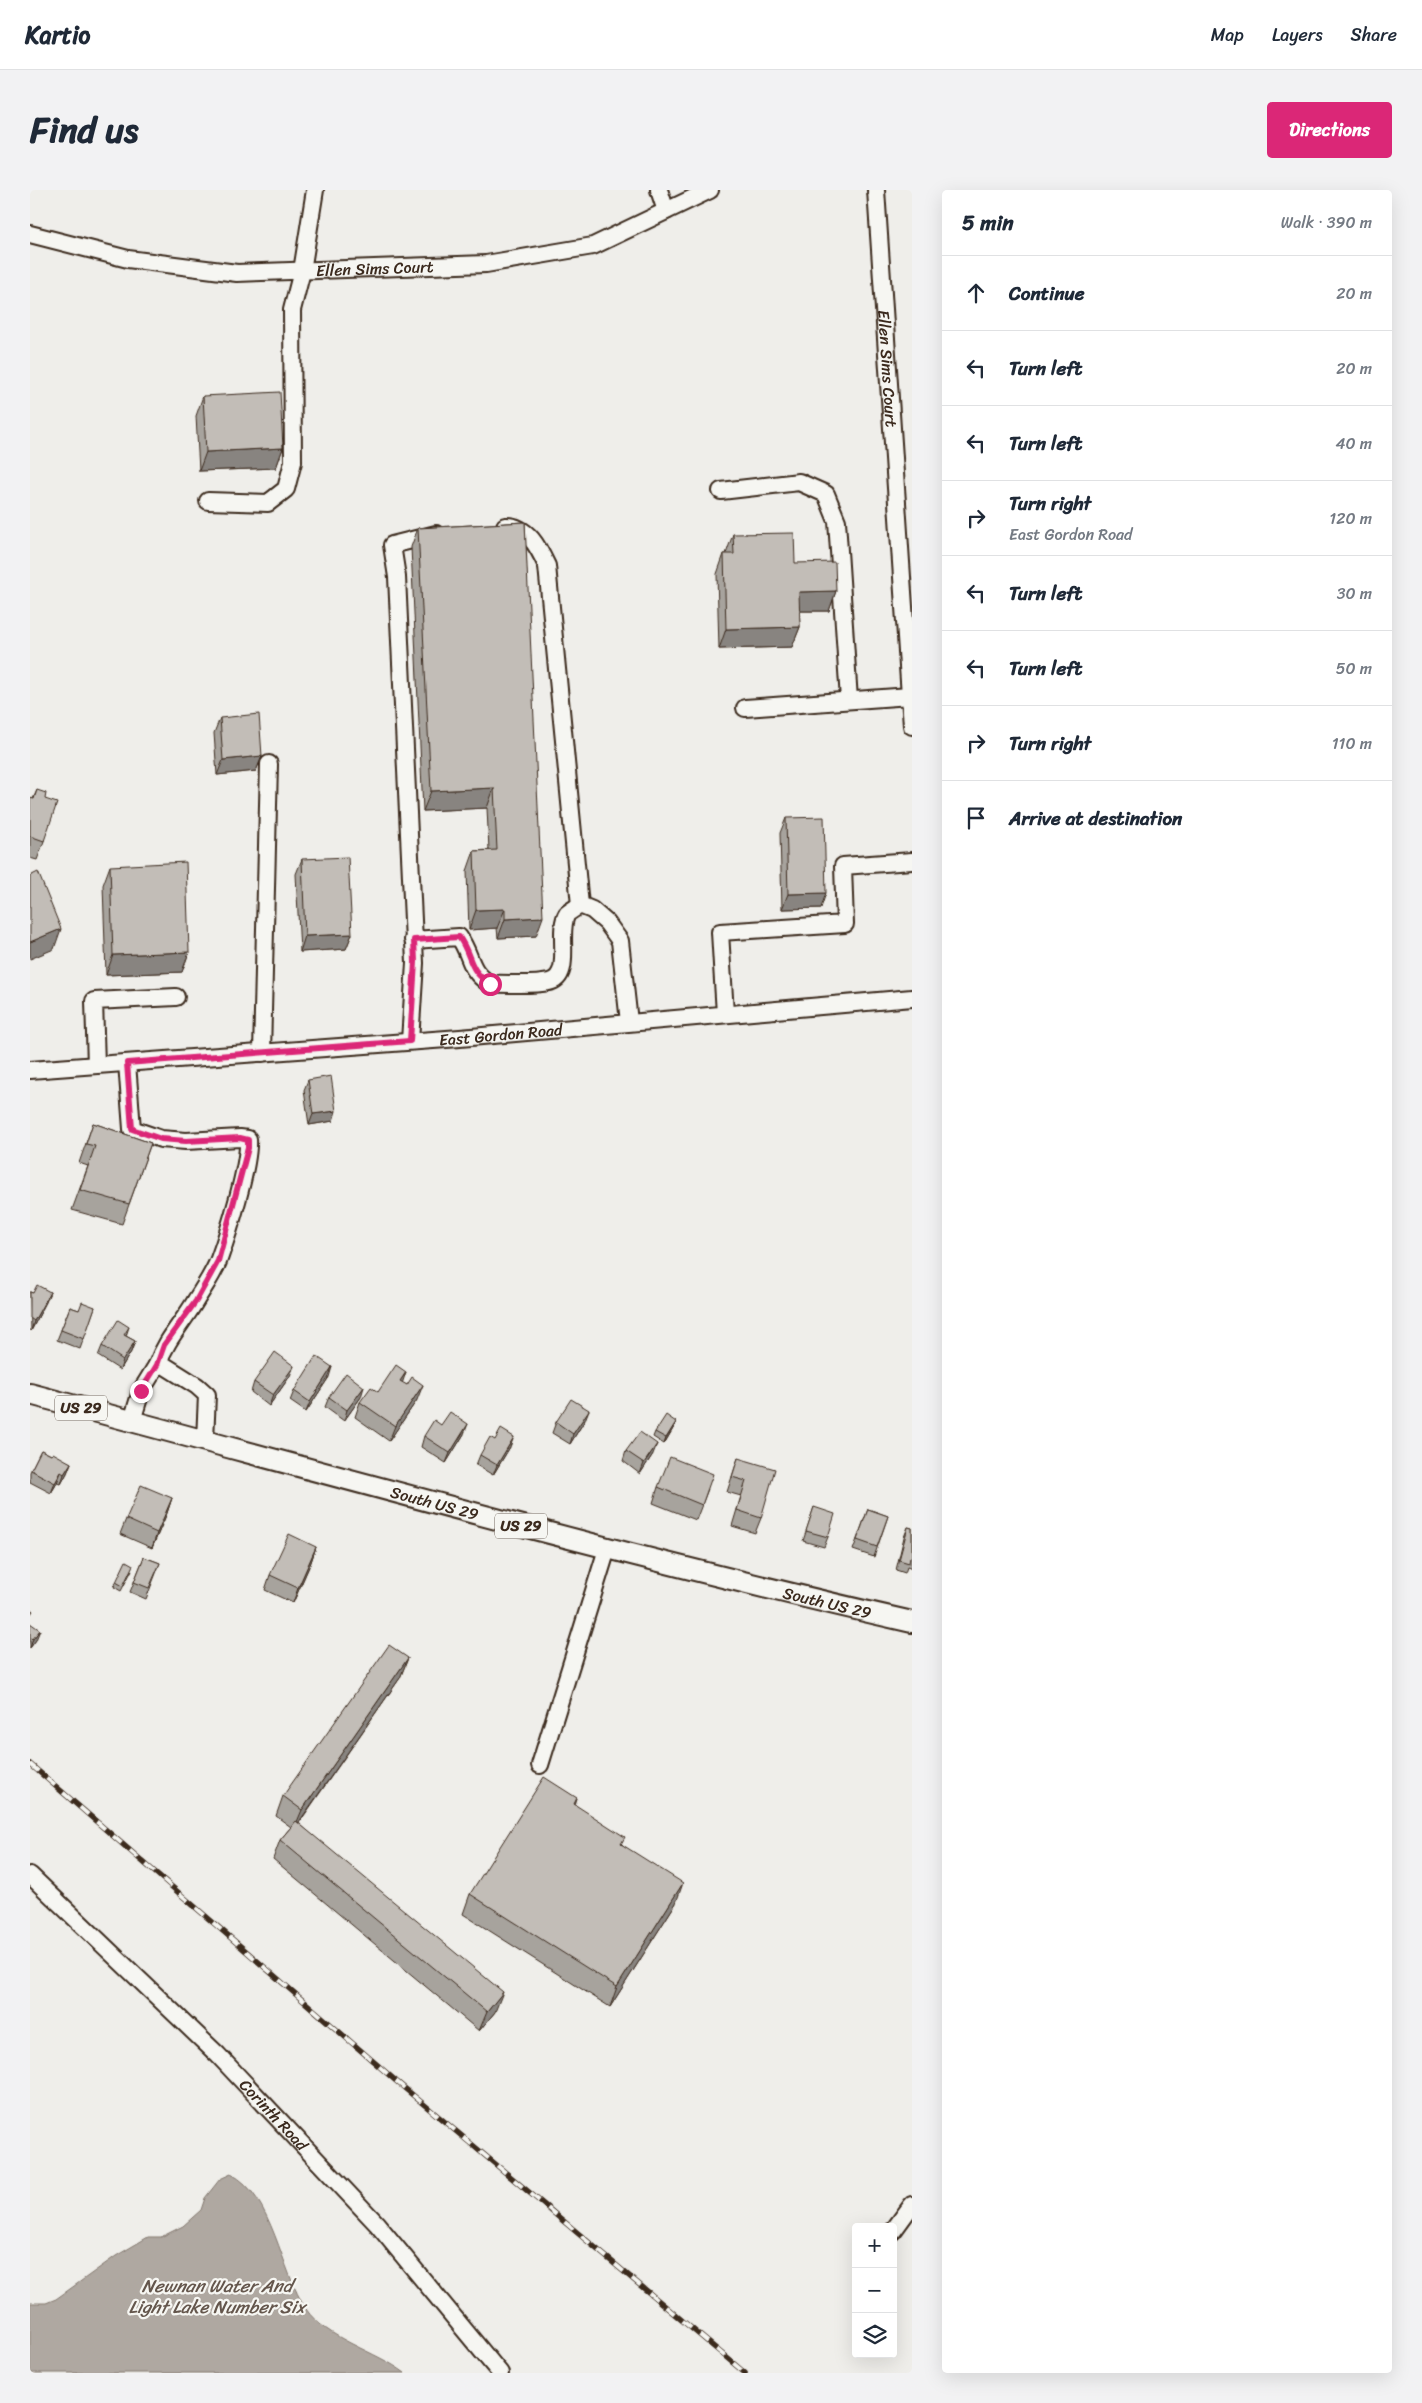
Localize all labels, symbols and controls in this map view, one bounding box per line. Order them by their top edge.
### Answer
text: Kartio [25,14,90,56]
text: Map [1211,19,1244,51]
text: Layers [1272,19,1323,51]
text: Share [1351,19,1397,51]
text: Find us [30,99,138,161]
button: Directions [1267,102,1392,158]
text: 5 min [962,204,1014,242]
text: Walk · 390 m [1281,208,1372,237]
street label: Ellen Sims Court [316,251,434,285]
text: Continue [1009,277,1085,310]
icon: ahead [962,279,990,307]
text: 20 m [1336,279,1372,308]
street label: Ellen Sims Court [870,309,906,428]
text: Turn left [1009,352,1082,385]
icon: left [962,354,990,382]
text: 20 m [1336,354,1372,383]
text: Turn left [1009,427,1082,460]
icon: left [962,429,990,457]
text: 40 m [1335,429,1372,458]
text: Turn right [1009,487,1091,520]
icon: right [962,504,990,532]
text: 120 m [1329,504,1372,533]
text: East Gordon Road [1009,520,1133,549]
text: Turn left [1009,577,1082,610]
icon: left [962,579,990,607]
text: 30 m [1337,579,1372,608]
text: Turn left [1009,652,1082,685]
icon: left [962,654,990,682]
text: 50 m [1336,654,1372,683]
text: Turn right [1009,727,1091,760]
icon: right [962,729,990,757]
text: 110 m [1332,729,1372,758]
text: Arrive at destination [1009,802,1182,835]
icon: arrive [962,804,990,832]
route start [479,973,502,996]
street label: East Gordon Road [438,1014,565,1054]
route end [130,1380,153,1403]
road number: US 29 [55,1396,107,1420]
street label: South US 29 [387,1477,482,1528]
road number: US 29 [495,1514,547,1538]
street label: South US 29 [780,1578,875,1627]
street label: Corinth Road [232,2071,317,2159]
map controls [852,2223,897,2358]
button: + [852,2223,897,2268]
button: − [852,2268,897,2313]
water label: Newnan Water And Light Lake Number Six [129,2270,308,2323]
button: layers [852,2313,897,2358]

